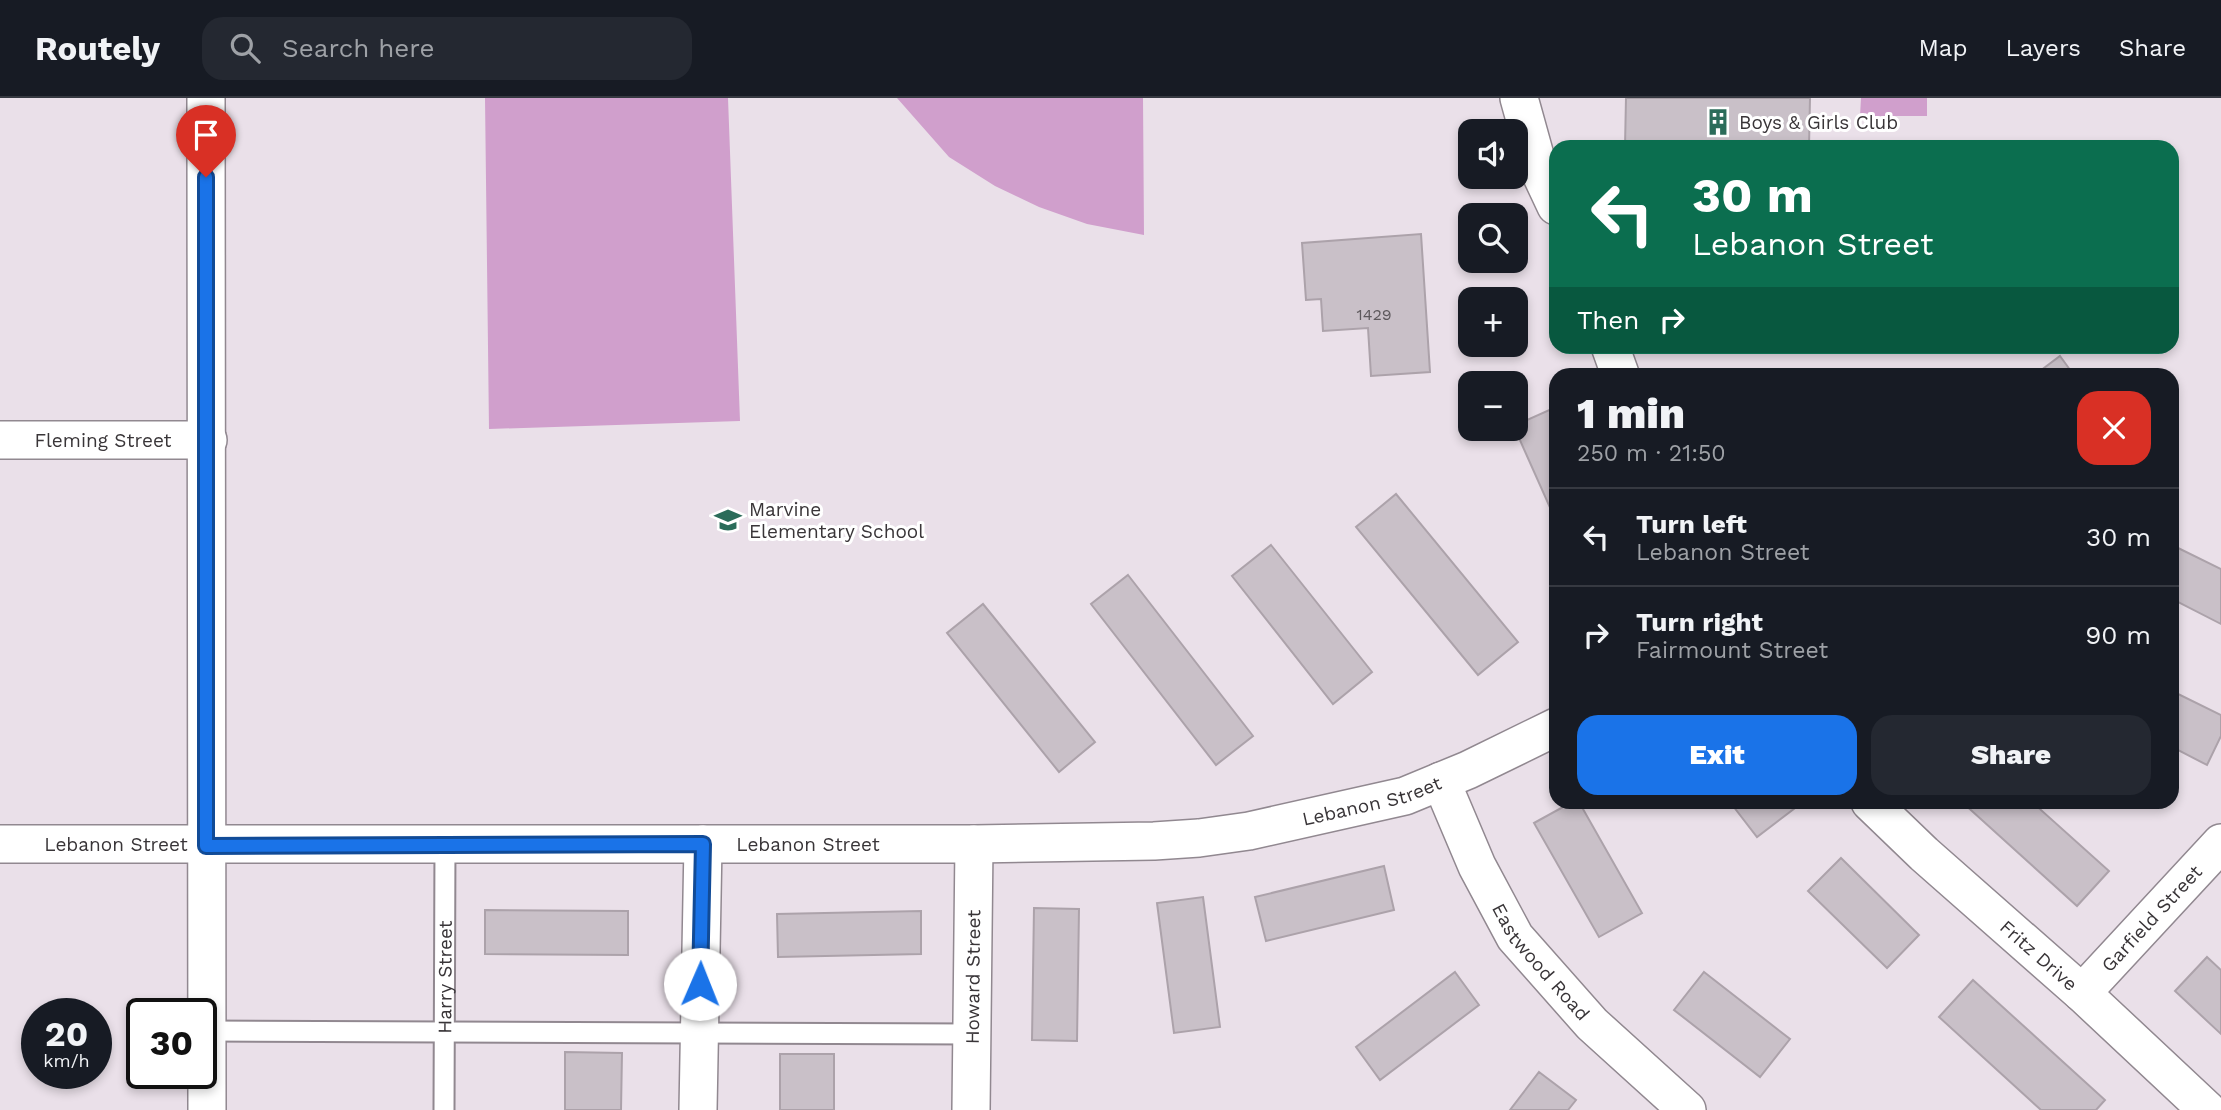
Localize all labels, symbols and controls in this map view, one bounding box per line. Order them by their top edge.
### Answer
search box [202,17,692,80]
text: Routely [35,29,160,68]
icon: search [226,29,264,67]
text: Search here [282,33,434,63]
text: Map [1919,34,1967,62]
text: Layers [2005,34,2081,62]
text: Share [2119,34,2186,62]
pin [176,105,236,177]
building icon: Boys & Girls Club [1703,107,1733,137]
place label: Boys & Girls Club [1739,111,1898,134]
icon: arrive [187,116,225,154]
map controls [1458,119,1528,441]
button: sound [1458,119,1528,189]
text: 30 m [1692,166,1813,224]
icon: left [1577,168,1668,259]
button: search [1458,203,1528,273]
text: Lebanon Street [1692,225,1933,263]
button: + [1458,287,1528,357]
icon: right [1653,301,1691,339]
house number: 1429 [1356,305,1392,324]
text: Then [1577,305,1639,335]
button: − [1458,371,1528,441]
text: 1 min [1577,389,1685,438]
button: close [2077,391,2151,465]
street label: Fleming Street [34,429,172,452]
text: 250 m · 21:50 [1577,440,1726,467]
place label: Marvine Elementary School [749,498,924,543]
school or university icon: Marvine Elementary School [713,505,743,535]
text: Turn left [1636,509,1747,539]
icon: left [1577,518,1615,556]
text: 30 m [2086,522,2151,552]
text: Lebanon Street [1636,539,1809,566]
text: Turn right [1636,607,1763,637]
icon: right [1577,616,1615,654]
text: 90 m [2085,620,2151,650]
text: Fairmount Street [1636,637,1828,664]
button: Exit [1577,715,1857,795]
button: Share [1871,715,2151,795]
street label: Lebanon Street [1300,771,1445,831]
street label: Lebanon Street [44,833,188,856]
street label: Lebanon Street [736,833,880,856]
street label: Garfield Street [2097,860,2207,977]
street label: Eastwood Road [1487,899,1594,1025]
street label: Howard Street [961,910,985,1044]
street label: Fritz Drive [1995,915,2082,996]
street label: Harry Street [433,920,457,1034]
position arrow [663,947,737,1021]
speed limit sign: 30 [126,998,217,1089]
text: 20 [45,1013,88,1055]
text: km/h [43,1050,90,1071]

